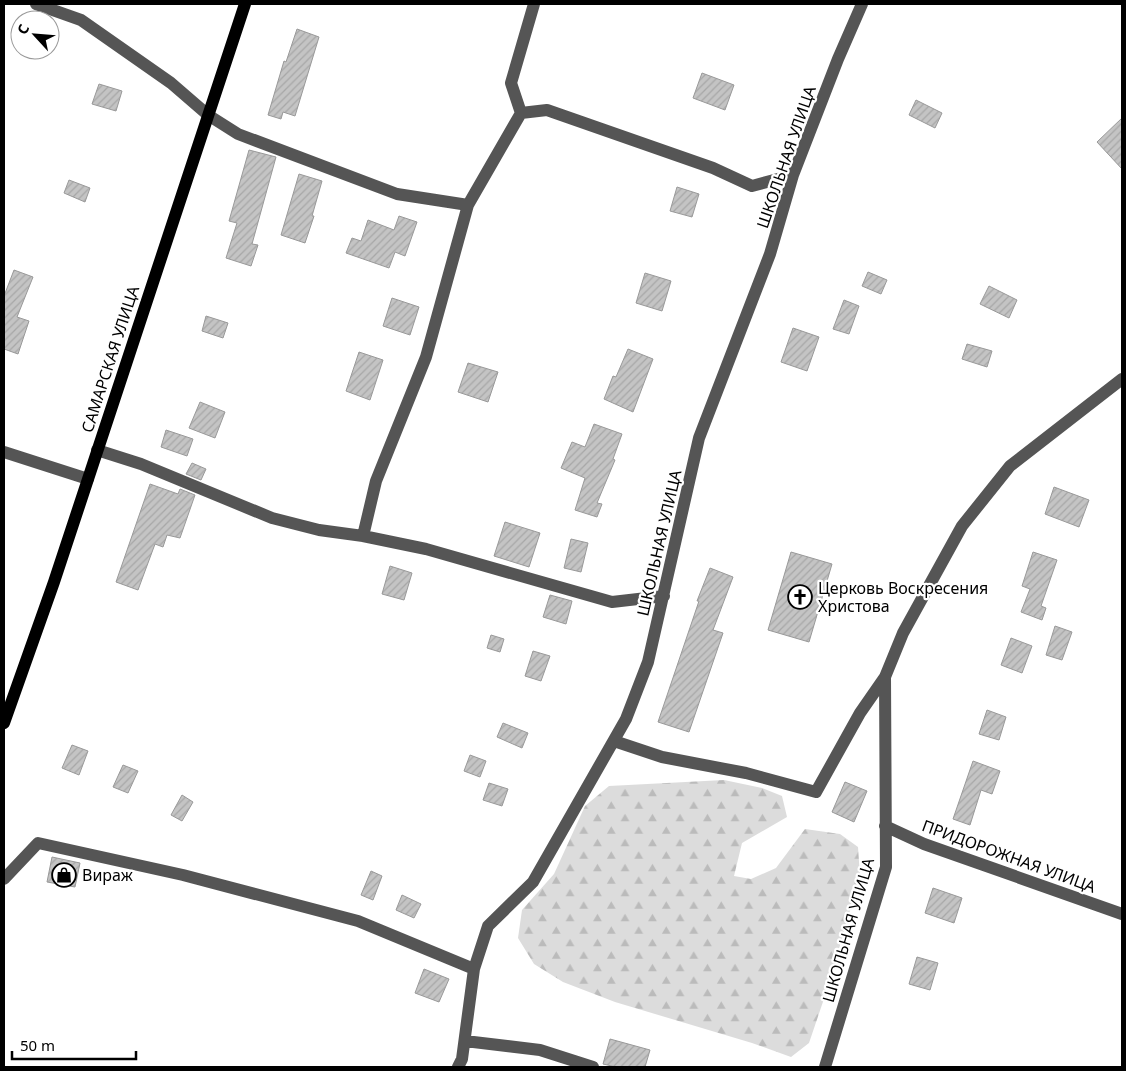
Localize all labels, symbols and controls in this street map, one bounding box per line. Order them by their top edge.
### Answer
north arrow [10,10,60,60]
text: С [12,21,33,37]
street label: ШКОЛЬНАЯ УЛИЦА [751,82,821,231]
street label: САМАРСКАЯ УЛИЦА [76,282,144,435]
street label: ШКОЛЬНАЯ УЛИЦА [631,467,687,618]
place label: Церковь Воскресения Христова [818,577,988,617]
church icon: Церковь Воскресения Христова [787,584,813,610]
street label: ПРИДОРОЖНАЯ УЛИЦА [919,814,1100,898]
street label: ШКОЛЬНАЯ УЛИЦА [817,854,879,1005]
shop icon: Вираж [51,862,77,888]
place label: Вираж [82,864,134,886]
scale bar [12,1028,136,1060]
text: 50 m [20,1035,55,1055]

